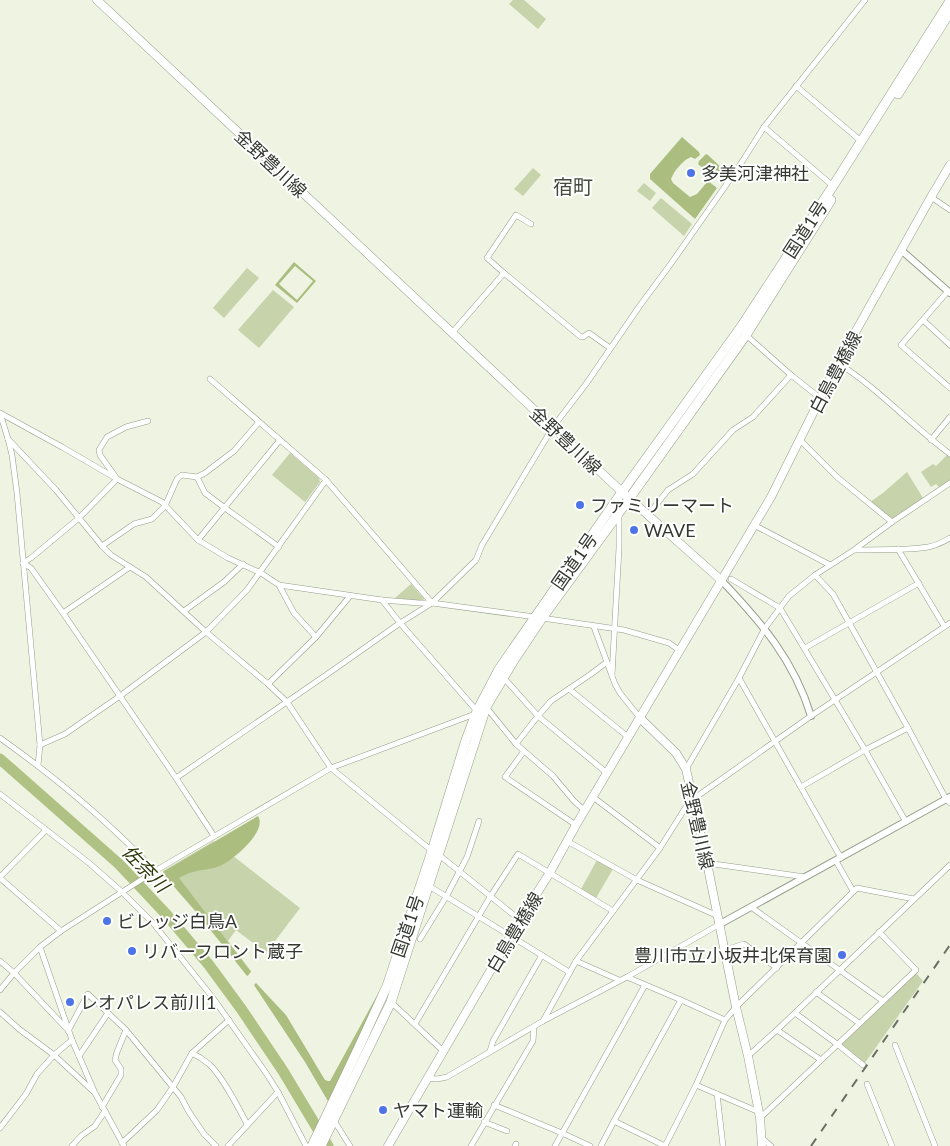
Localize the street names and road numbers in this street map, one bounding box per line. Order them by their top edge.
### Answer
street label: 金野豊川線 [231,124,311,202]
street label: 国道1号 [778,196,832,262]
street label: 白鳥豊橋線 [804,327,866,417]
street label: 金野豊川線 [526,401,606,479]
street label: 国道1号 [547,528,601,594]
street label: 金野豊川線 [677,779,719,871]
street label: 白鳥豊橋線 [481,888,547,976]
street label: 国道1号 [386,892,428,960]

